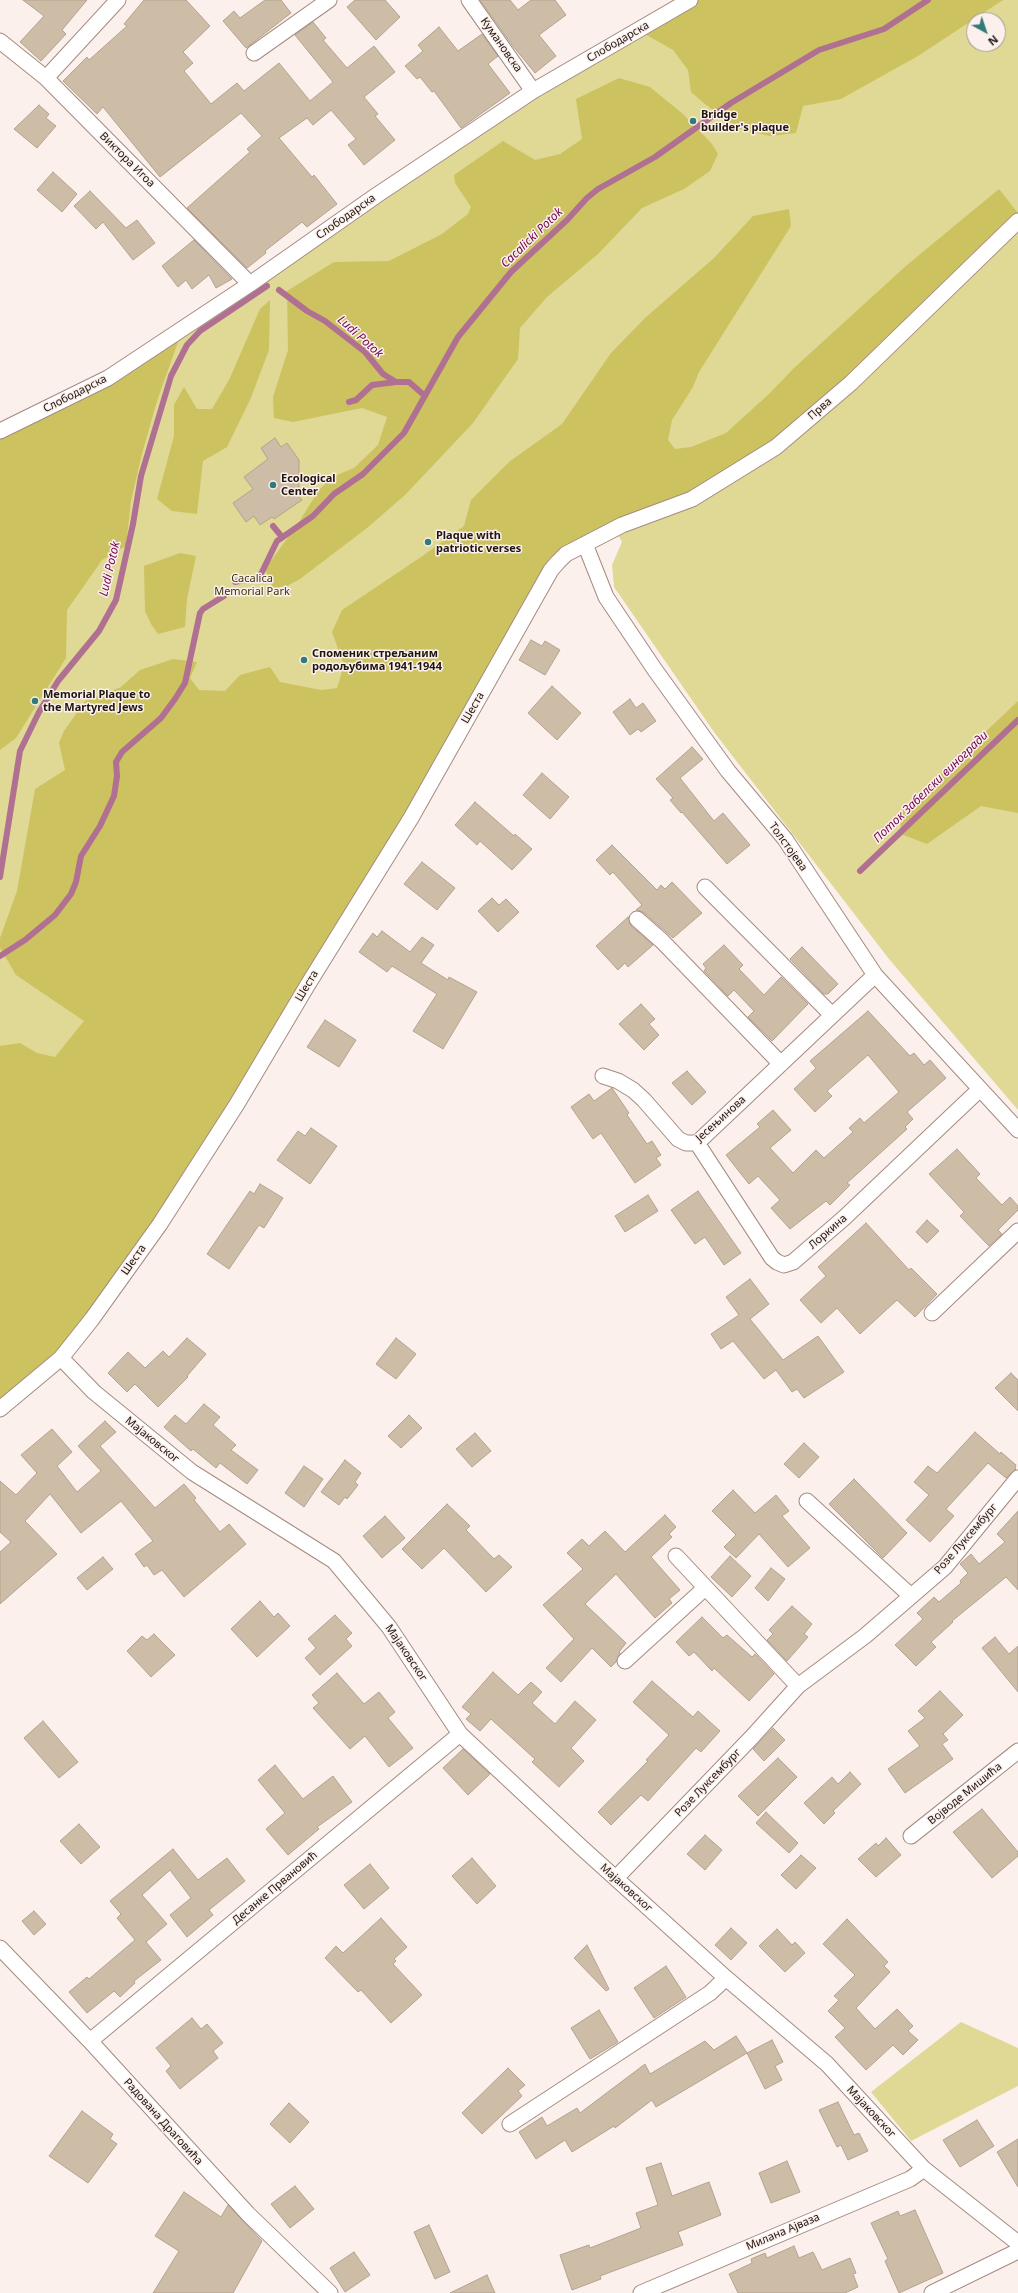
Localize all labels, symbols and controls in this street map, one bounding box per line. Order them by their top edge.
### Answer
north arrow [966,12,1006,52]
street label: Кумановска [477,15,525,75]
street label: Слободарска [585,19,651,65]
text: N [985,32,1002,49]
place label: Bridge builder's plaque [701,108,789,134]
marker: Bridge builder's plaque [688,116,698,126]
street label: Виктора Игоа [97,130,157,190]
street label: Слободарска [314,192,378,242]
water label: Cacalicki Potok [498,205,566,271]
water label: Ludi Potok [334,313,386,361]
street label: Слободарска [41,372,109,416]
street label: Прва [805,395,835,423]
place label: Ecological Center [281,472,336,498]
marker: Ecological Center [268,480,278,490]
place label: Plaque with patriotic verses [436,529,521,555]
marker: Plaque with patriotic verses [423,537,433,547]
water label: Ludi Potok [97,540,123,598]
park label: Cacalica Memorial Park [214,572,290,598]
place label: Споменик стрељаним родољубима 1941-1944 [312,647,442,673]
marker: Споменик стрељаним родољубима 1941-1944 [299,655,309,665]
place label: Memorial Plaque to the Martyred Jews [43,688,150,714]
street label: Шеста [459,690,487,726]
marker: Memorial Plaque to the Martyred Jews [30,696,40,706]
water label: Поток Забелски виногради [871,728,991,846]
street label: Толстојева [766,820,810,874]
street label: Шеста [293,968,321,1004]
street label: Јесењинова [693,1093,749,1145]
street label: Лоркина [806,1212,850,1252]
street label: Шеста [119,1242,149,1278]
street label: Мајаковског [122,1414,182,1466]
street label: Розе Луксембург [932,1501,1000,1577]
street label: Мајаковског [382,1622,430,1684]
street label: Розе Луксембург [672,1746,744,1820]
street label: Војводе Мишића [925,1760,1005,1828]
street label: Десанке Првановић [230,1849,320,1927]
street label: Мајаковског [597,1861,655,1915]
street label: Радована Драговића [121,2076,205,2168]
street label: Мајаковског [844,2083,898,2141]
street label: Милана Ајваза [744,2211,822,2253]

